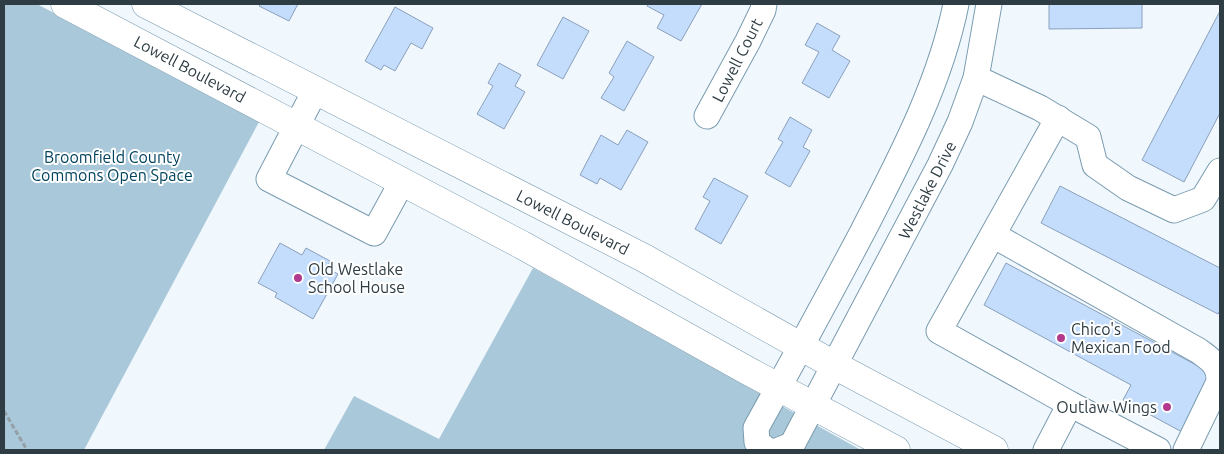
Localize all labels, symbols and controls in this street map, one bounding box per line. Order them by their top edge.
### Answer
street label: Lowell Court [708,15,766,105]
street label: Lowell Boulevard [131,32,249,106]
street label: Westlake Drive [895,138,959,242]
park label: Broomfield County Commons Open Space [31,148,193,184]
street label: Lowell Boulevard [514,186,632,258]
place label: Old Westlake School House [308,260,405,296]
marker: Old Westlake School House [292,272,304,284]
place label: Chico's Mexican Food [1071,320,1171,356]
marker: Chico's Mexican Food [1055,332,1067,344]
place label: Outlaw Wings [1056,398,1157,416]
marker: Outlaw Wings [1161,401,1173,413]

